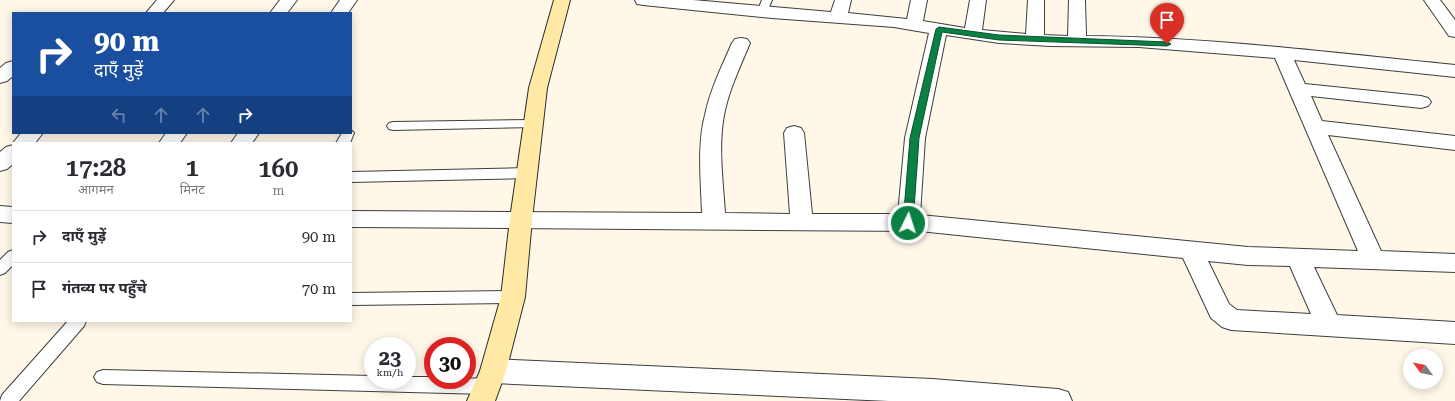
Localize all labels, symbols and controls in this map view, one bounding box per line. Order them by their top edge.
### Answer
pin [1150,3,1184,44]
icon: arrive [1156,9,1178,31]
text: 90 m [94,25,159,58]
icon: right [28,28,80,80]
text: दाएँ मुड़ें [94,59,143,80]
icon: left [108,104,130,126]
icon: ahead [150,104,172,126]
icon: ahead [192,104,214,126]
icon: right [234,104,256,126]
text: 17:28 [65,154,126,182]
text: 1 [186,154,199,182]
text: 160 [258,155,299,183]
text: आगमन [78,182,114,197]
text: मिनट [180,182,205,197]
text: m [272,183,284,198]
position arrow [887,202,929,244]
icon: right [28,226,50,248]
text: दाएँ मुड़ें [62,227,106,245]
text: 90 m [302,228,336,246]
icon: arrive [28,278,50,300]
text: गंतव्य पर पहुँचे [62,279,147,297]
text: 70 m [302,280,336,298]
speed limit sign: 30 [424,337,476,389]
text: 23 [379,346,401,370]
north arrow [1403,349,1443,389]
map controls [1403,349,1443,389]
text: km/h [377,367,403,378]

